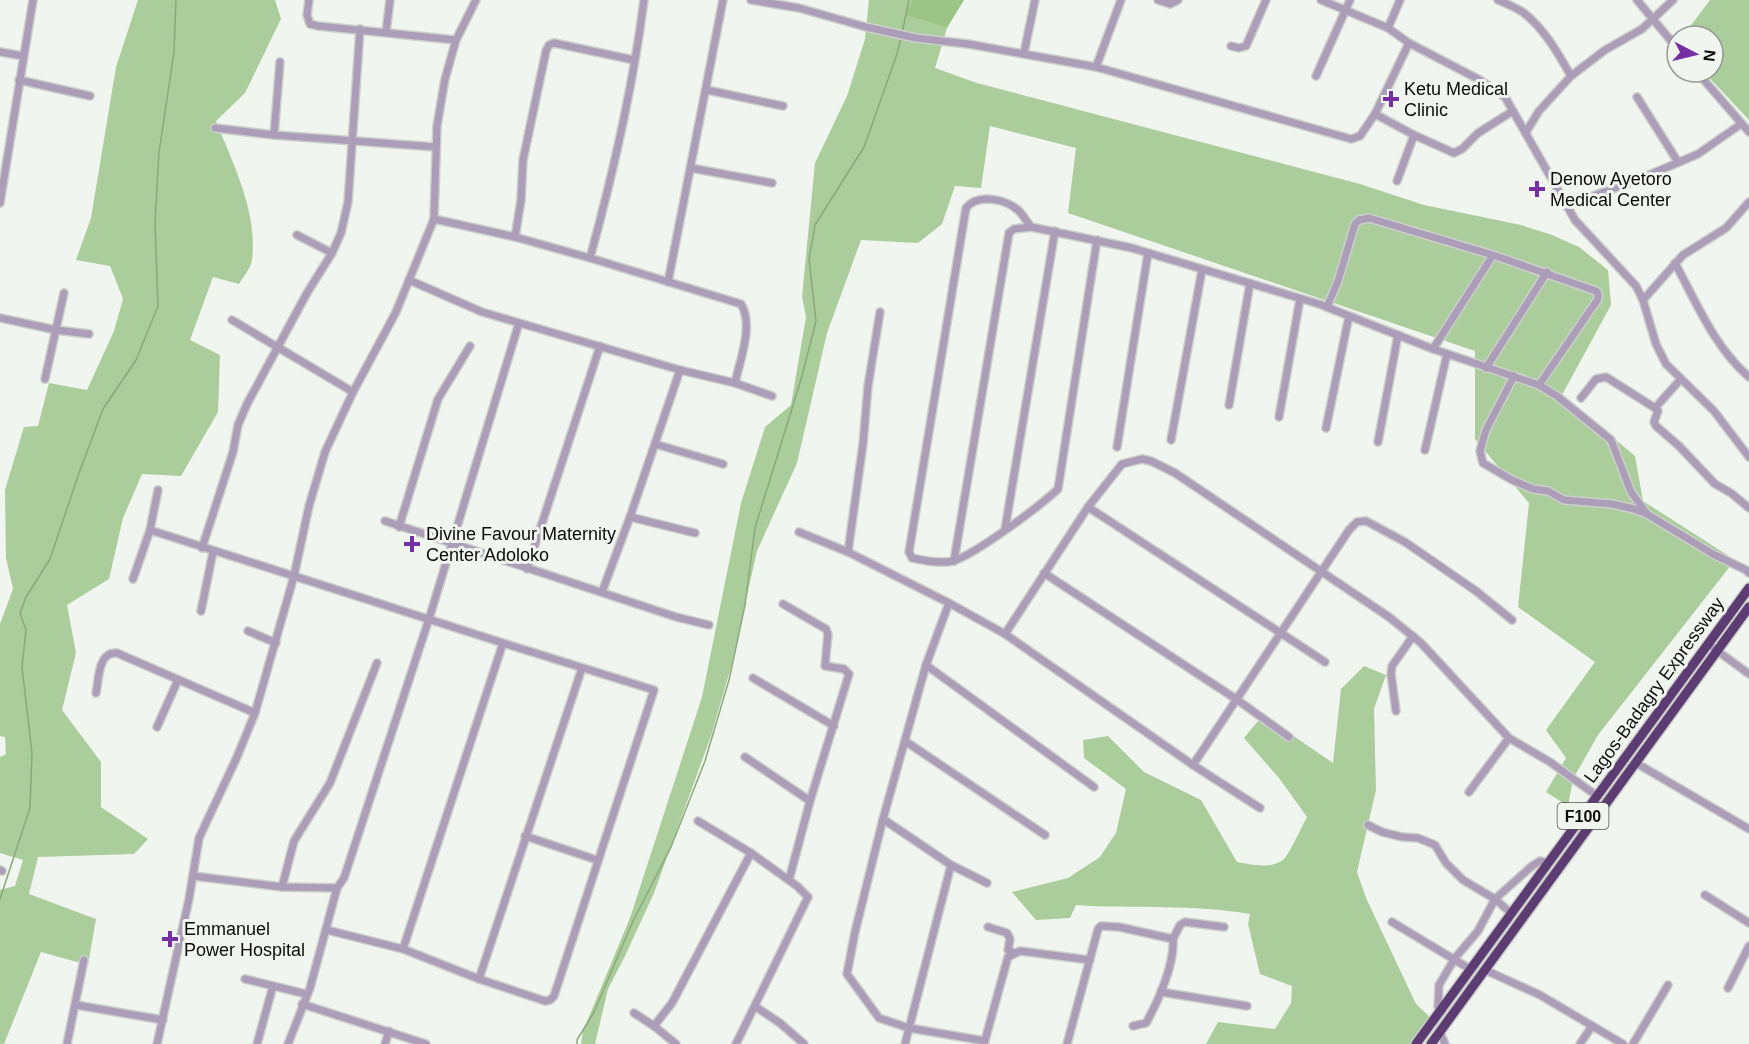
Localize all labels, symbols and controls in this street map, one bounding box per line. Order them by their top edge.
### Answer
north arrow [1665,24,1725,84]
text: N [1700,49,1719,63]
place label: Ketu Medical Clinic [1404,79,1508,120]
marker: Ketu Medical Clinic [1382,90,1400,108]
place label: Denow Ayetoro Medical Center [1550,169,1672,210]
marker: Denow Ayetoro Medical Center [1528,180,1546,198]
place label: Divine Favour Maternity Center Adoloko [426,524,616,565]
marker: Divine Favour Maternity Center Adoloko [403,535,421,553]
street label: Lagos-Badagry Expressway [1580,593,1728,787]
road number: F100 [1558,803,1608,829]
place label: Emmanuel Power Hospital [184,919,305,960]
marker: Emmanuel Power Hospital [161,930,179,948]

